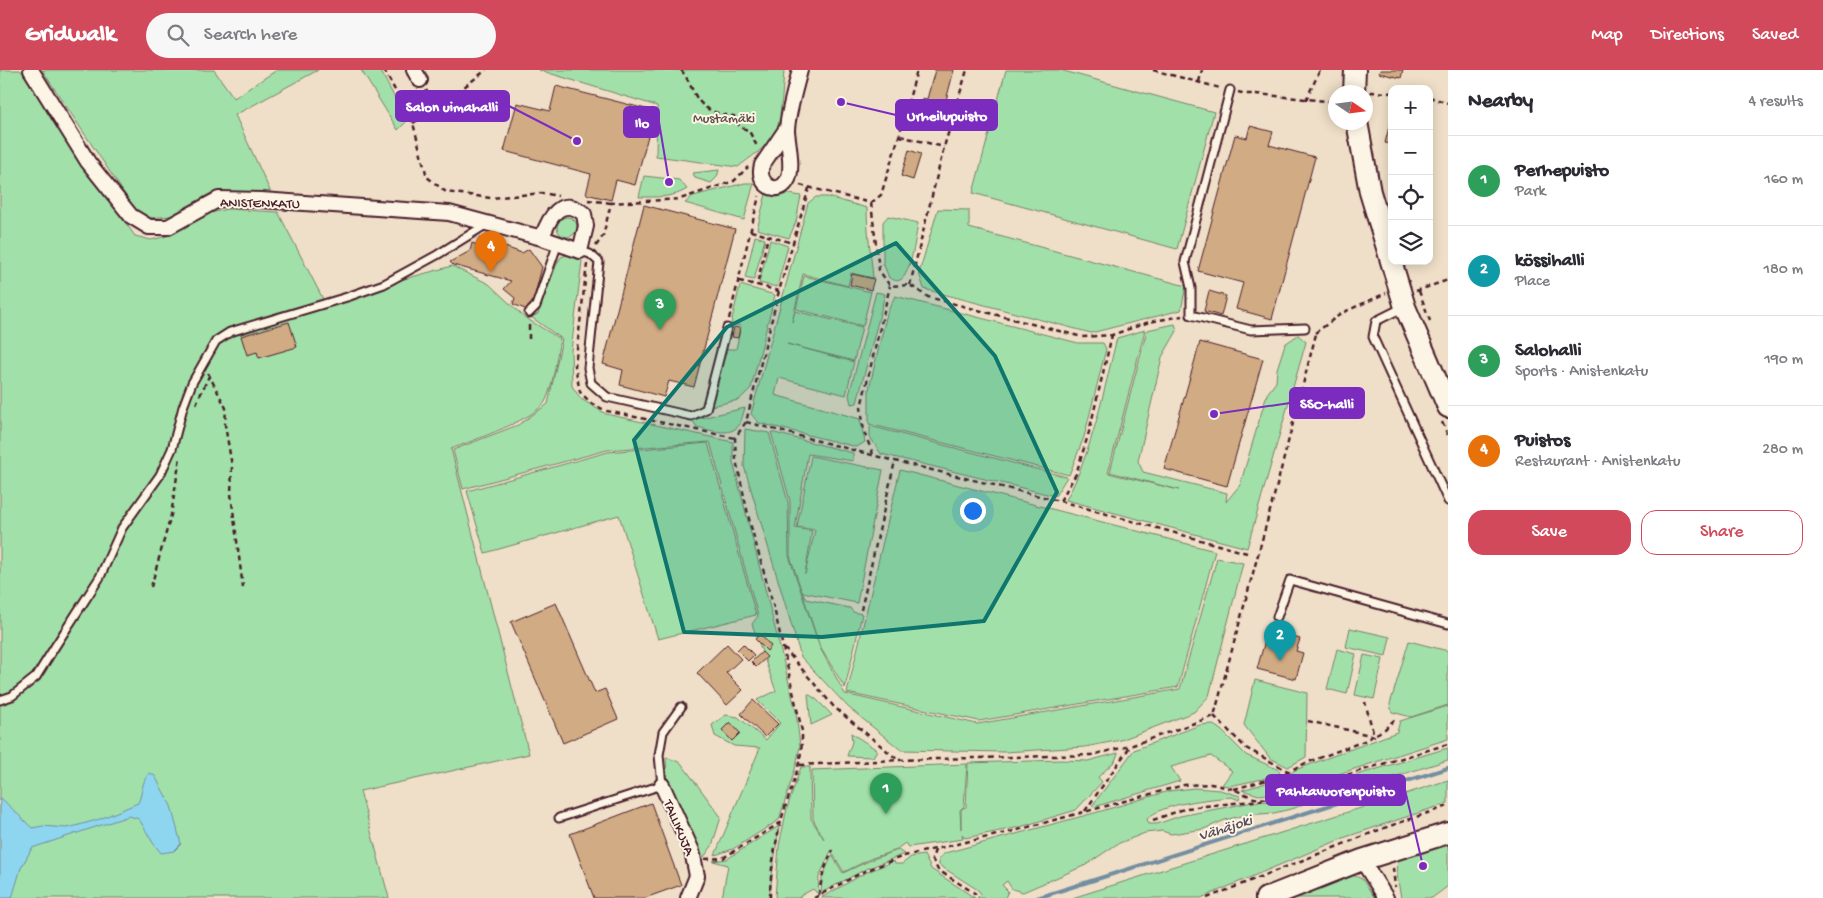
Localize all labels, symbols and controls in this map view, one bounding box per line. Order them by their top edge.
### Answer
search box [146,13,496,58]
text: Gridwalk [25,21,116,50]
icon: search [164,21,192,49]
text: Search here [204,24,297,47]
text: Map [1591,25,1623,46]
text: Directions [1651,25,1724,46]
text: Saved [1752,25,1798,46]
north arrow [1328,85,1373,130]
map controls [1388,85,1433,265]
button: + [1388,85,1433,130]
text: Nearby [1468,90,1533,115]
callout: Salon uimahalli [396,91,509,121]
text: 4 results [1748,93,1803,112]
text: Salon uimahalli [406,99,498,117]
callout: Urheilupuisto [896,100,997,130]
callout: Ilo [624,107,659,137]
text: Urheilupuisto [907,108,987,126]
park label: Mustamäki [693,111,755,128]
text: Ilo [635,115,650,133]
button: − [1388,130,1433,175]
text: Perhepuisto [1515,160,1609,183]
text: 1 [1481,171,1487,190]
text: 160 m [1764,171,1803,190]
button: locate [1388,175,1433,220]
text: Park [1515,183,1546,202]
street label: ANISTENKATU [220,195,300,214]
button: layers [1388,220,1433,265]
pin: 4 [475,231,507,272]
text: kössihalli [1515,250,1585,273]
text: 2 [1480,261,1488,280]
text: 180 m [1764,261,1803,280]
text: Place [1515,273,1550,292]
pin: 3 [644,289,676,330]
text: Salohalli [1515,340,1582,363]
text: 3 [1480,351,1488,370]
text: 190 m [1764,351,1803,370]
text: Sports · Anistenkatu [1515,363,1648,382]
callout: SSO-halli [1290,388,1364,418]
text: SSO-halli [1300,396,1354,414]
text: Puistos [1515,430,1570,453]
text: 4 [1480,441,1488,460]
text: 280 m [1762,441,1803,460]
text: Restaurant · Anistenkatu [1515,453,1681,472]
your location [960,498,986,524]
button: Save [1468,510,1631,555]
button: Share [1641,510,1803,555]
pin: 2 [1264,620,1296,661]
pin: 1 [870,773,902,814]
callout: Pahkavuorenpuisto [1266,775,1405,805]
text: Pahkavuorenpuisto [1276,783,1395,801]
street label: TALLIKUJA [658,797,697,859]
water label: Vähäjoki [1197,811,1256,846]

